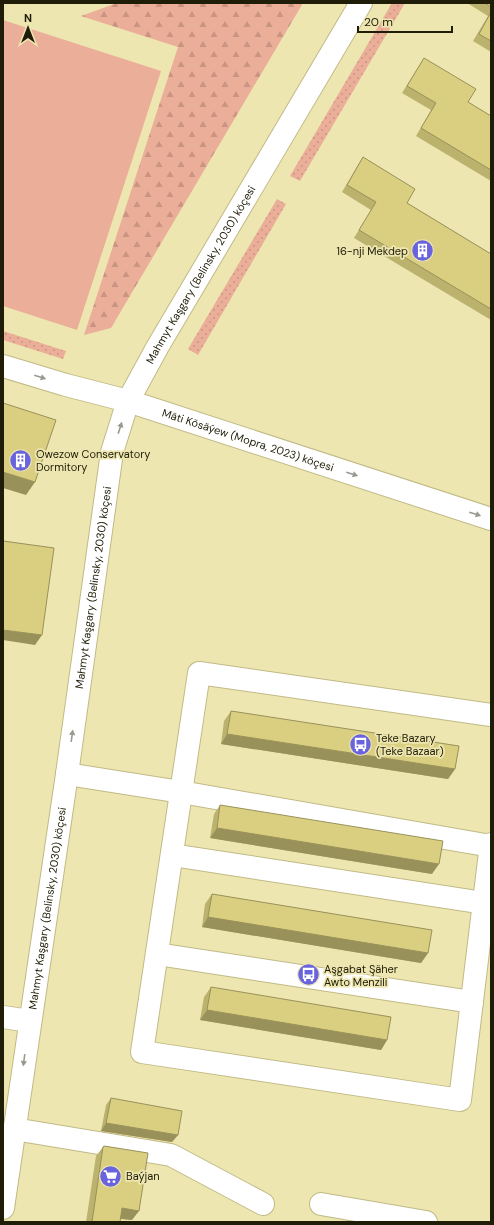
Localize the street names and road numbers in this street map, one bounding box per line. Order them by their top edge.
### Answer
street label: Mahmyt Kaşgary (Belinsky, 2030) köçesi [143,183,258,366]
street label: Mäti Kösäýew (Mopra, 2023) köçesi [160,406,336,474]
street label: Mahmyt Kaşgary (Belinsky, 2030) köçesi [72,485,114,690]
street label: Mahmyt Kaşgary (Belinsky, 2030) köçesi [25,806,69,1010]

